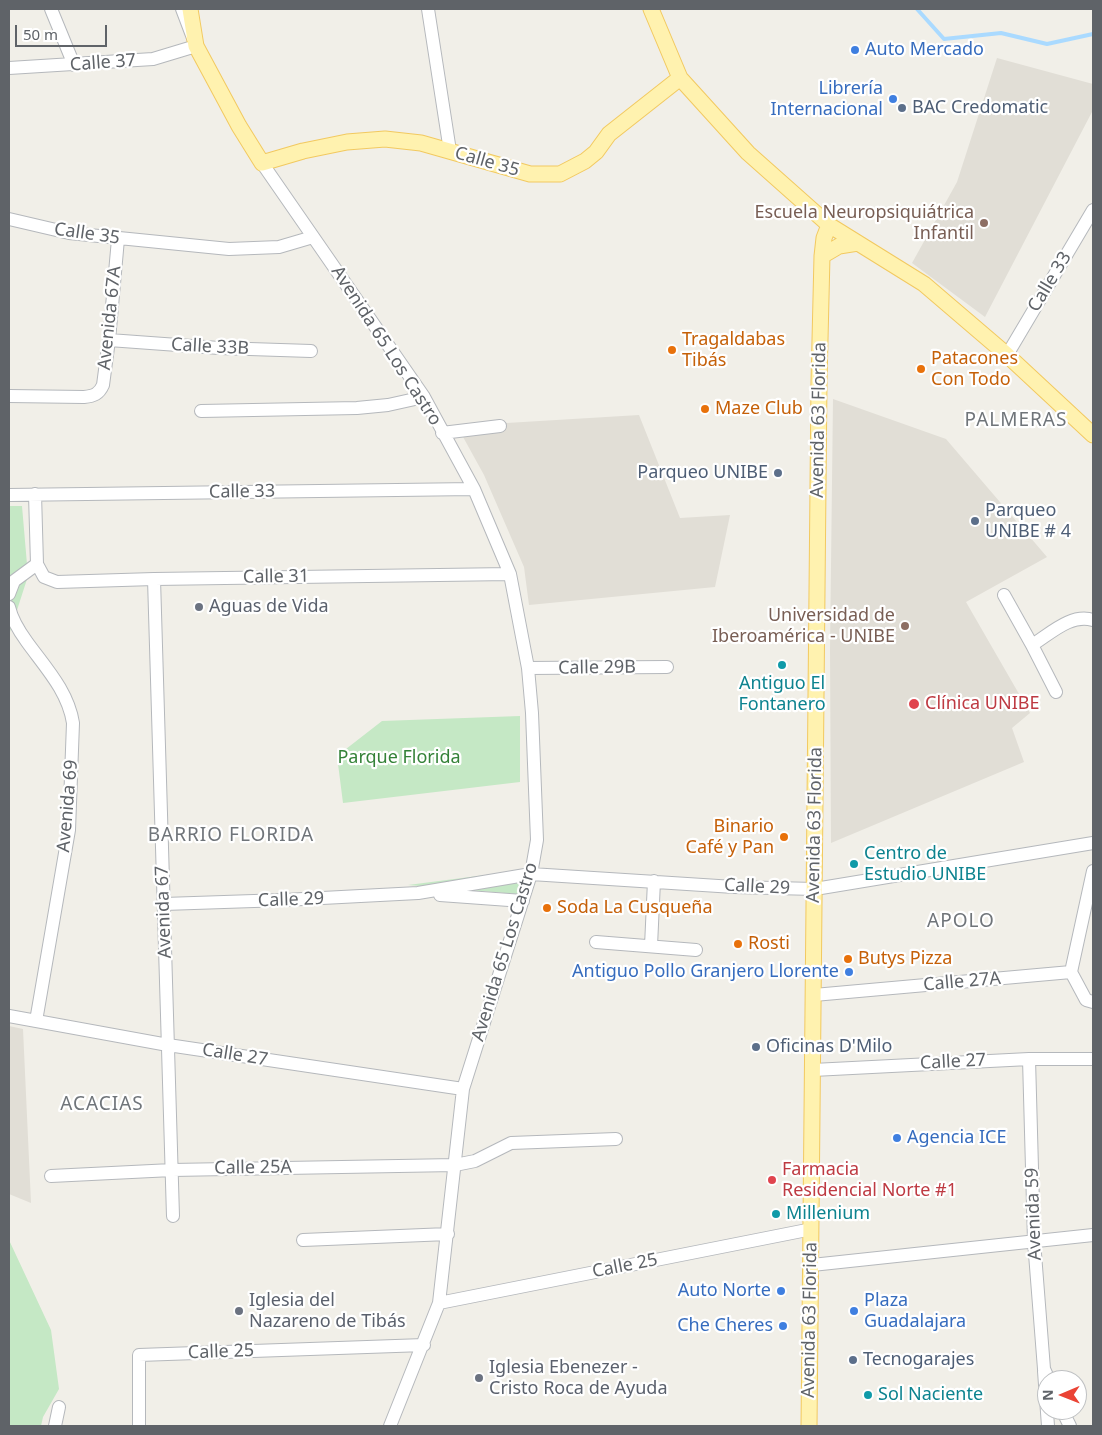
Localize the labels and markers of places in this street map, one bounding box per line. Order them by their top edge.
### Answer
place label: Auto Mercado [865,39,984,61]
marker: Auto Mercado [849,44,861,56]
place label: Librería Internacional [770,78,883,120]
marker: Librería Internacional [887,93,899,105]
place label: BAC Credomatic [912,97,1048,119]
marker: BAC Credomatic [896,102,908,114]
place label: Escuela Neuropsiquiátrica Infantil [755,202,974,244]
marker: Escuela Neuropsiquiátrica Infantil [978,217,990,229]
place label: Tragaldabas Tibás [682,329,785,372]
marker: Tragaldabas Tibás [666,344,678,356]
place label: Patacones Con Todo [931,348,1018,390]
marker: Patacones Con Todo [915,363,927,375]
place label: Maze Club [715,398,803,420]
marker: Maze Club [699,403,711,415]
place label: Parqueo UNIBE [637,462,768,484]
marker: Parqueo UNIBE [772,467,784,479]
place label: Parqueo UNIBE # 4 [985,500,1071,542]
marker: Parqueo UNIBE # 4 [969,515,981,527]
place label: Aguas de Vida [209,596,329,618]
marker: Aguas de Vida [193,601,205,613]
place label: Universidad de Iberoamérica - UNIBE [712,605,895,648]
marker: Universidad de Iberoamérica - UNIBE [899,620,911,632]
marker: Antiguo El Fontanero [776,659,788,671]
place label: Antiguo El Fontanero [738,673,826,716]
place label: Clínica UNIBE [925,693,1039,715]
marker: Clínica UNIBE [907,697,921,711]
place label: Binario Café y Pan [686,816,774,859]
marker: Binario Café y Pan [778,831,790,843]
place label: Centro de Estudio UNIBE [864,843,986,886]
marker: Centro de Estudio UNIBE [848,858,860,870]
place label: Soda La Cusqueña [557,897,713,919]
marker: Soda La Cusqueña [541,902,553,914]
place label: Rosti [748,933,790,955]
marker: Rosti [732,938,744,950]
place label: Butys Pizza [858,948,952,970]
marker: Butys Pizza [842,953,854,965]
place label: Antiguo Pollo Granjero Llorente [572,961,839,983]
marker: Antiguo Pollo Granjero Llorente [843,966,855,978]
place label: Oficinas D'Milo [766,1036,892,1058]
marker: Oficinas D'Milo [750,1041,762,1053]
place label: Agencia ICE [907,1127,1006,1149]
marker: Agencia ICE [891,1132,903,1144]
place label: Farmacia Residencial Norte #1 [782,1159,957,1202]
marker: Farmacia Residencial Norte #1 [766,1174,778,1186]
place label: Millenium [786,1203,870,1225]
marker: Millenium [770,1208,782,1220]
place label: Auto Norte [678,1280,771,1302]
marker: Auto Norte [775,1285,787,1297]
place label: Iglesia del Nazareno de Tibás [249,1290,406,1332]
place label: Plaza Guadalajara [864,1290,966,1332]
marker: Iglesia del Nazareno de Tibás [233,1305,245,1317]
marker: Plaza Guadalajara [848,1305,860,1317]
place label: Che Cheres [677,1315,773,1337]
marker: Che Cheres [777,1320,789,1332]
place label: Tecnogarajes [863,1349,974,1371]
marker: Tecnogarajes [847,1354,859,1366]
place label: Iglesia Ebenezer - Cristo Roca de Ayuda [489,1357,668,1400]
marker: Iglesia Ebenezer - Cristo Roca de Ayuda [473,1372,485,1384]
place label: Sol Naciente [878,1384,983,1406]
marker: Sol Naciente [862,1389,874,1401]

